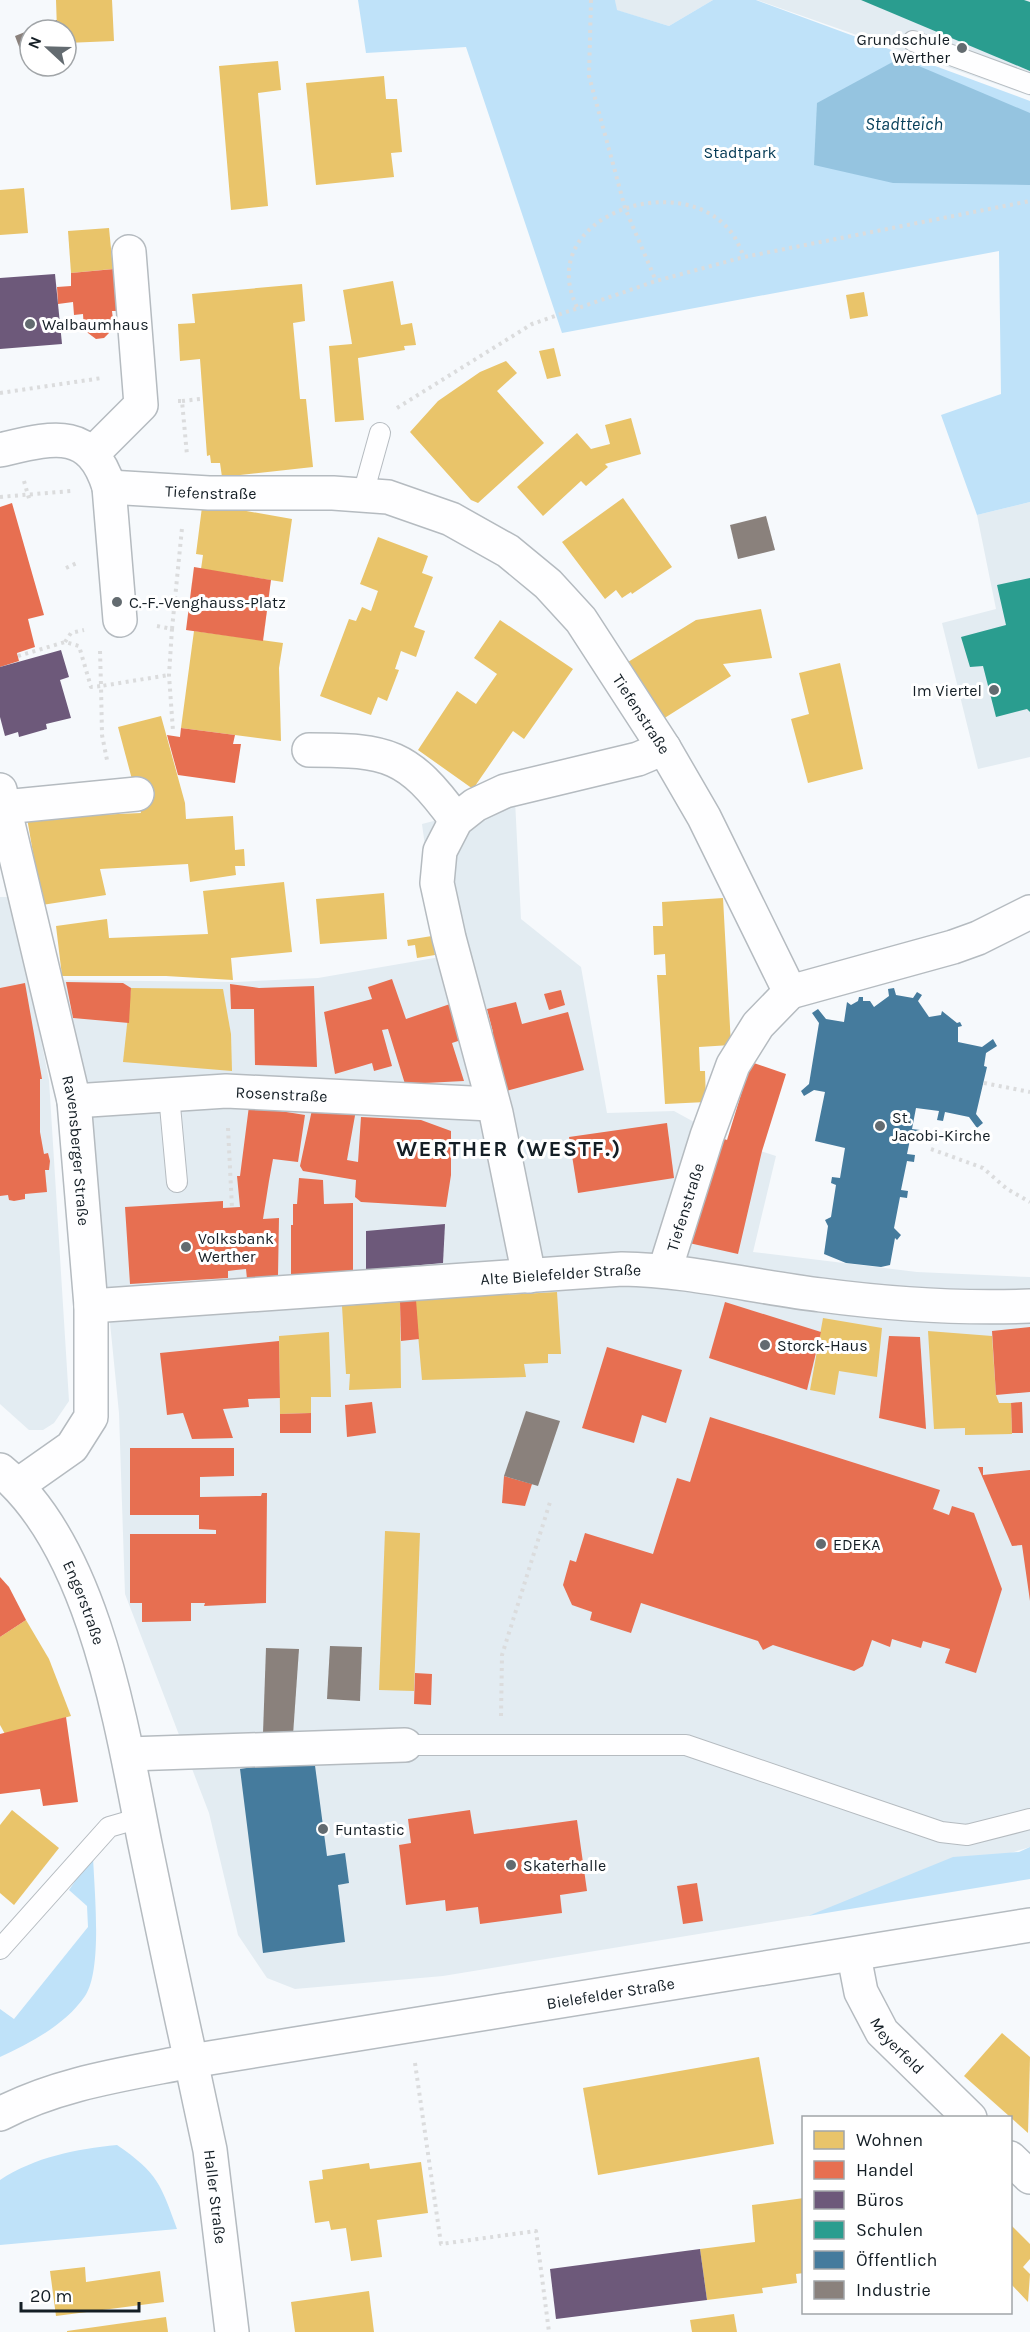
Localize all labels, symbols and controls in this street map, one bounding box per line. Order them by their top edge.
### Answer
north arrow [18,18,78,78]
place label: Grundschule Werther [856,30,950,67]
text: N [24,34,46,51]
marker: Grundschule Werther [955,41,969,55]
water label: Stadtteich [865,113,943,135]
park label: Stadtpark [704,143,776,162]
place label: Walbaumhaus [42,315,149,334]
marker: Walbaumhaus [23,317,37,331]
street label: Tiefenstraße [165,481,257,503]
place label: C.-F.-Venghauss-Platz [129,593,286,612]
marker: C.-F.-Venghauss-Platz [110,595,124,609]
street label: Tiefenstraße [609,670,675,757]
place label: Im Viertel [912,681,982,700]
marker: Im Viertel [987,683,1001,697]
street label: Ravensberger Straße [59,1073,94,1226]
street label: Rosenstraße [235,1082,328,1105]
place label: St. Jacobi-Kirche [892,1108,990,1145]
marker: St. Jacobi-Kirche [873,1119,887,1133]
district label: WERTHER (WESTF.) [396,1136,622,1162]
street label: Tiefenstraße [662,1161,707,1254]
place label: Volksbank Werther [198,1229,274,1266]
marker: Volksbank Werther [179,1240,193,1254]
street label: Alte Bielefelder Straße [480,1259,642,1288]
place label: Storck-Haus [777,1336,868,1355]
marker: Storck-Haus [758,1338,772,1352]
place label: EDEKA [833,1535,880,1554]
marker: EDEKA [814,1537,828,1551]
street label: Engerstraße [59,1557,109,1647]
place label: Funtastic [335,1820,405,1839]
marker: Funtastic [316,1822,330,1836]
place label: Skaterhalle [523,1856,606,1875]
marker: Skaterhalle [504,1858,518,1872]
street label: Bielefelder Straße [545,1973,676,2013]
street label: Meyerfeld [866,2014,928,2078]
legend [802,2116,1012,2314]
text: Wohnen [856,2129,923,2151]
street label: Haller Straße [201,2149,231,2245]
text: Handel [856,2159,914,2181]
text: Büros [856,2189,904,2211]
text: Schulen [856,2219,923,2241]
text: Öffentlich [856,2249,937,2271]
scale bar [21,2275,140,2313]
text: Industrie [856,2279,931,2301]
text: 20 m [30,2285,72,2307]

